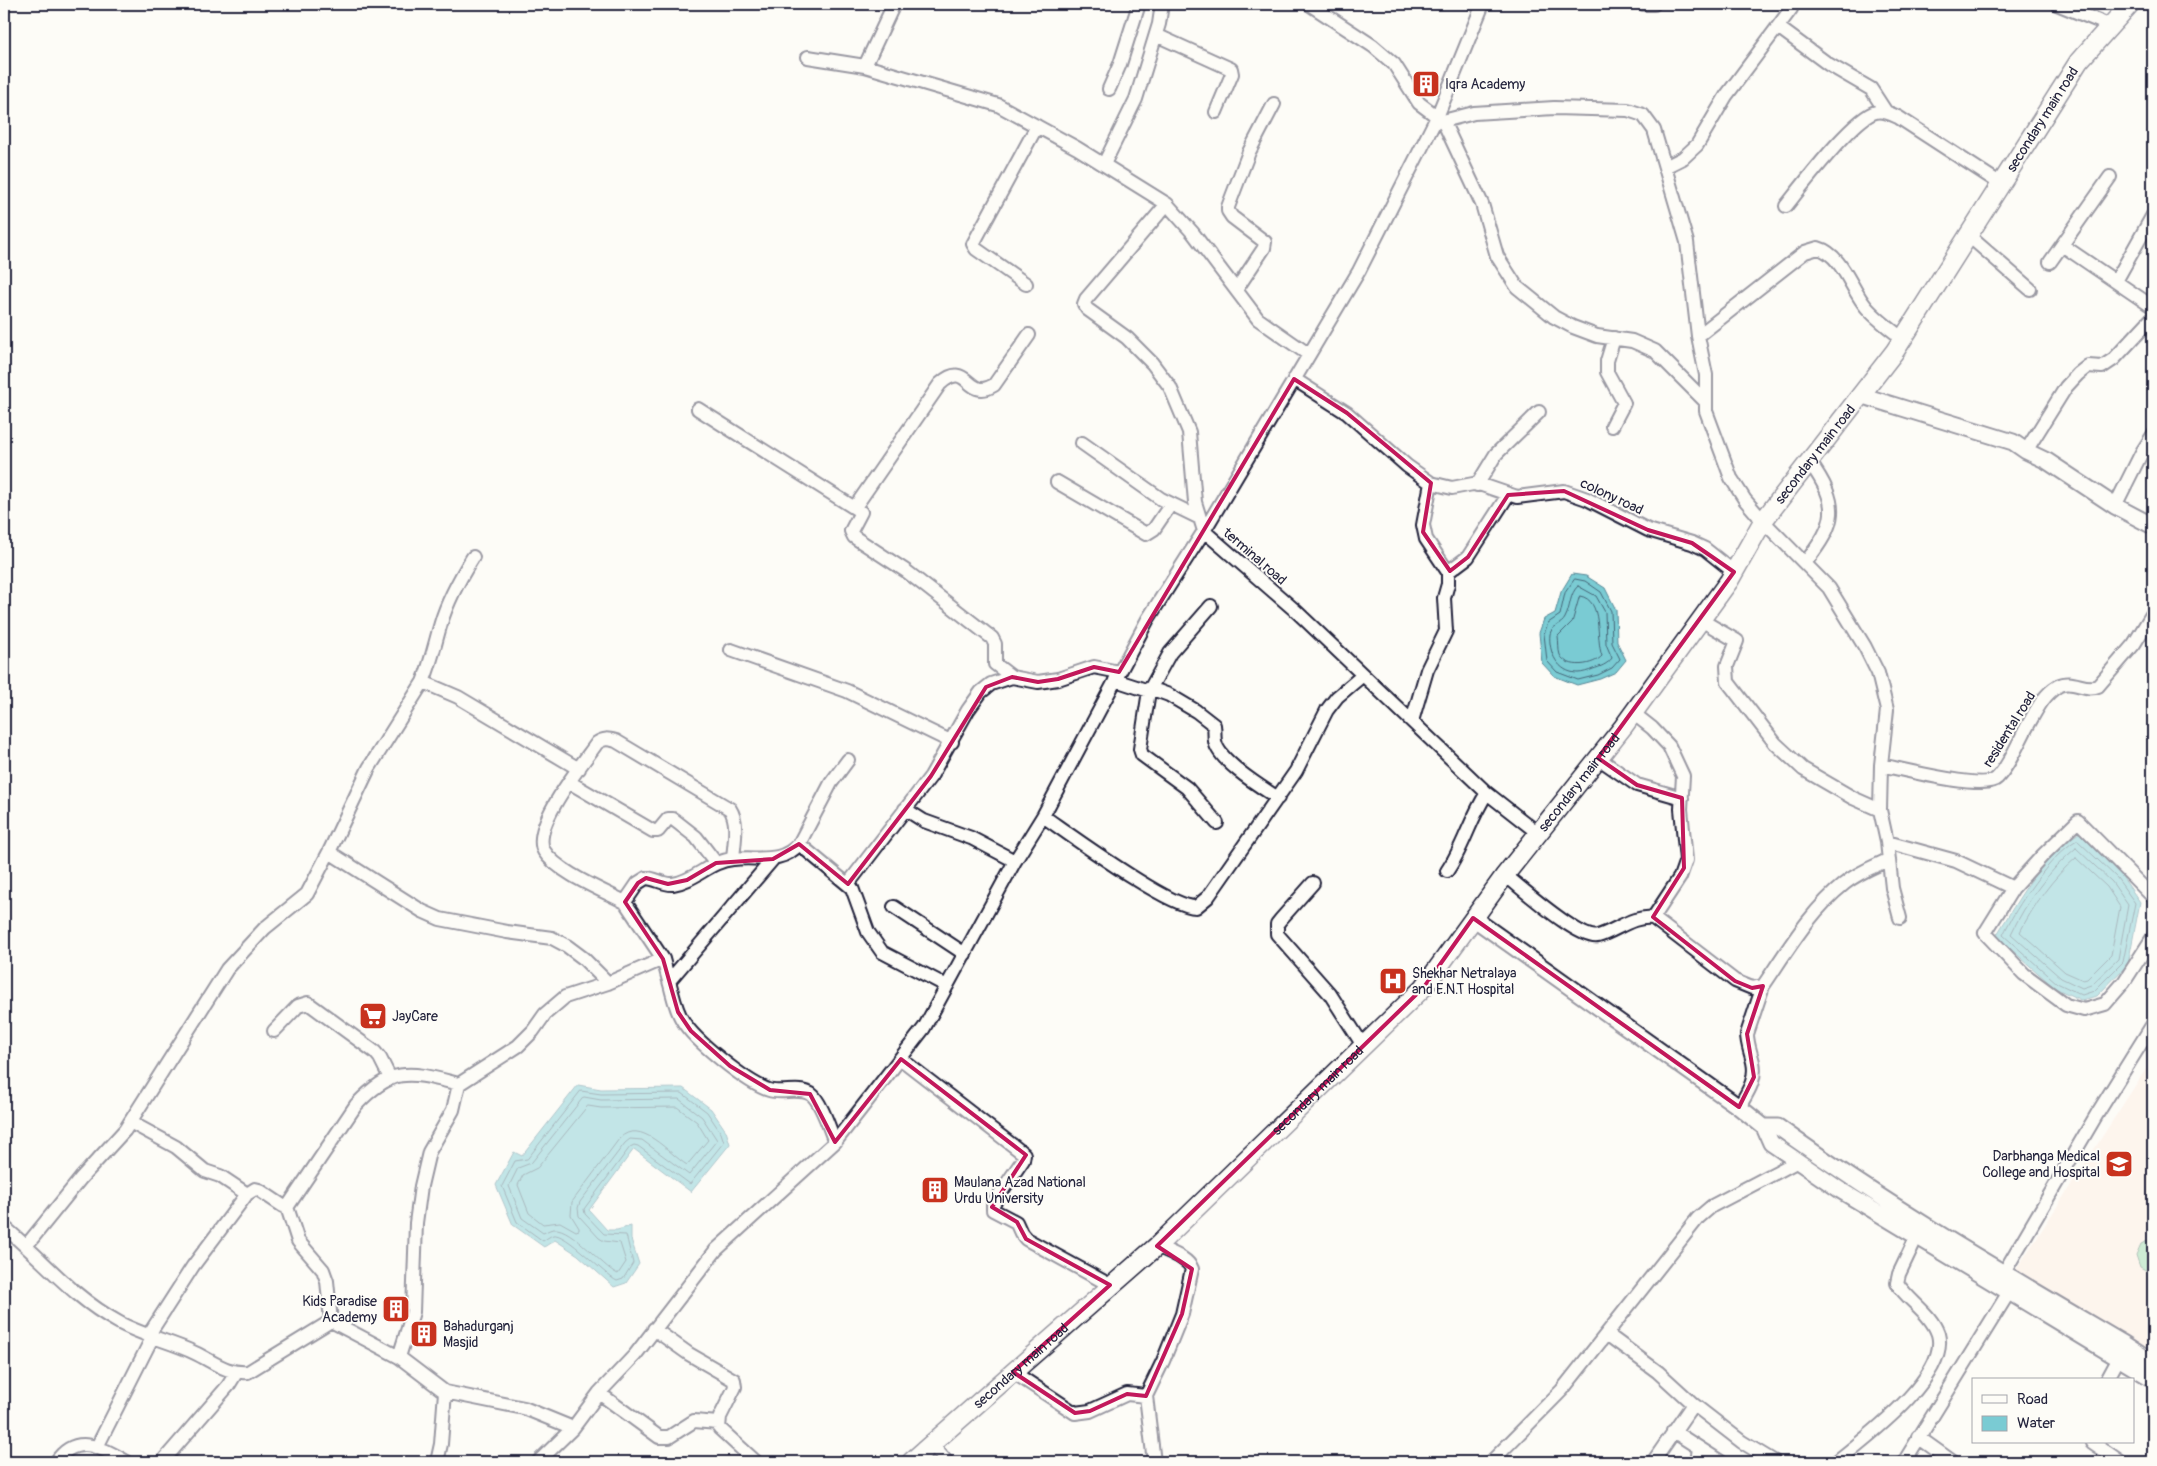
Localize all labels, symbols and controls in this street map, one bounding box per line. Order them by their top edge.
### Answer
street label: secondary main road [2003,64,2082,175]
building icon: Iqra Academy [1411,69,1441,99]
place label: Iqra Academy [1445,76,1525,93]
street label: secondary main road [1772,401,1859,507]
street label: colony road [1578,474,1646,519]
street label: terminal road [1219,523,1290,589]
street label: residental road [1979,688,2039,770]
street label: secondary main road [1535,730,1624,835]
place label: Shekhar Netralaya and E.N.T Hospital [1412,965,1516,998]
hospital icon: Shekhar Netralaya and E.N.T Hospital [1378,966,1408,996]
supermarket icon: JayCare [358,1001,388,1031]
place label: JayCare [392,1008,438,1025]
street label: secondary main road [1269,1042,1367,1139]
place label: Darbhanga Medical College and Hospital [1982,1148,2100,1181]
school or university icon: Darbhanga Medical College and Hospital [2104,1149,2134,1179]
place label: Maulana Azad National Urdu University [954,1174,1086,1207]
building icon: Maulana Azad National Urdu University [920,1175,950,1205]
place label: Kids Paradise Academy [302,1293,377,1326]
building icon: Kids Paradise Academy [381,1294,411,1324]
place label: Bahadurganj Masjid [443,1318,514,1351]
building icon: Bahadurganj Masjid [409,1319,439,1349]
street label: secondary main road [970,1320,1072,1412]
legend [1972,1378,2134,1444]
text: Road [2017,1390,2048,1409]
text: Water [2017,1414,2056,1433]

